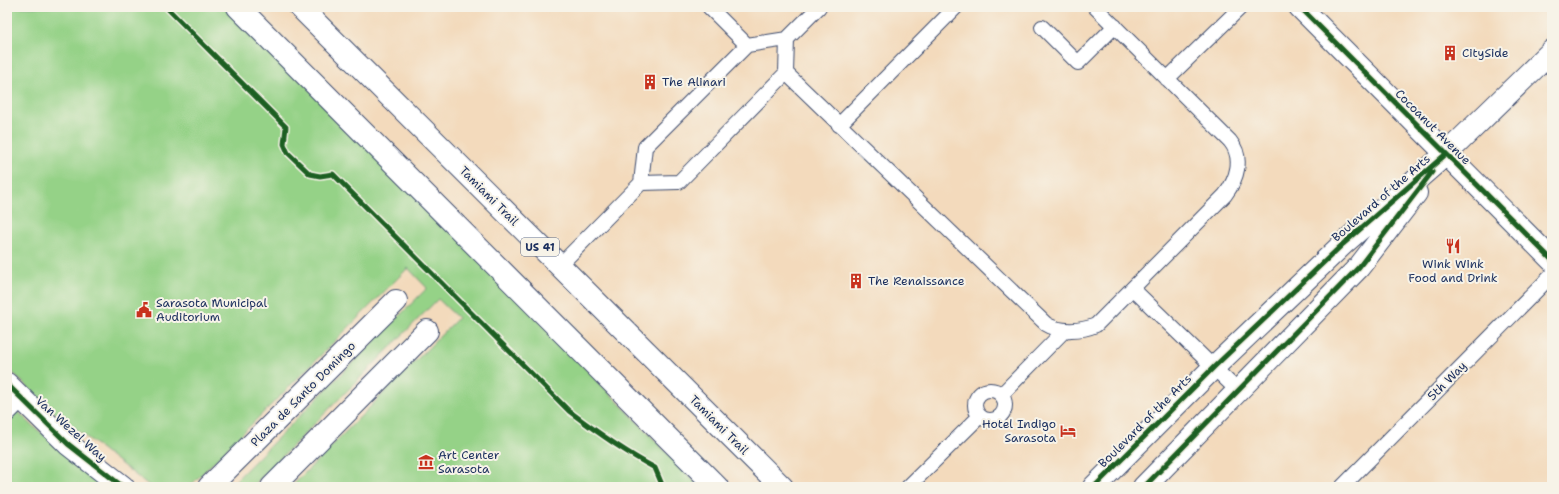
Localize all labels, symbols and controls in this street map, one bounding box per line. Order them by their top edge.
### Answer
building icon: CitySide [1441,44,1459,62]
place label: CitySide [1462,45,1509,61]
building icon: The Alinari [641,73,659,91]
place label: The Alinari [662,74,726,90]
street label: Cocoanut Avenue [1392,86,1474,168]
street label: Boulevard of the Arts [1328,151,1434,245]
street label: Tamiami Trail [456,163,522,229]
restaurant icon: Wink Wink Food and Drink [1444,237,1462,255]
road number: US 41 [521,238,559,256]
place label: Wink Wink Food and Drink [1408,256,1498,286]
building icon: The Renaissance [847,272,865,290]
place label: The Renaissance [868,273,965,289]
place label: Sarasota Municipal Auditorium [156,295,268,325]
public building icon: Sarasota Municipal Auditorium [135,301,153,319]
street label: Plaza de Santo Domingo [247,338,359,450]
street label: 5th Way [1424,358,1470,404]
street label: Boulevard of the Arts [1095,371,1195,471]
street label: Tamiami Trail [686,392,752,458]
street label: Van Wezel Way [32,393,110,465]
place label: Hotel Indigo Sarasota [982,416,1057,446]
hotel icon: Hotel Indigo Sarasota [1059,422,1077,440]
place label: Art Center Sarasota [438,447,500,477]
museum icon: Art Center Sarasota [417,453,435,471]

